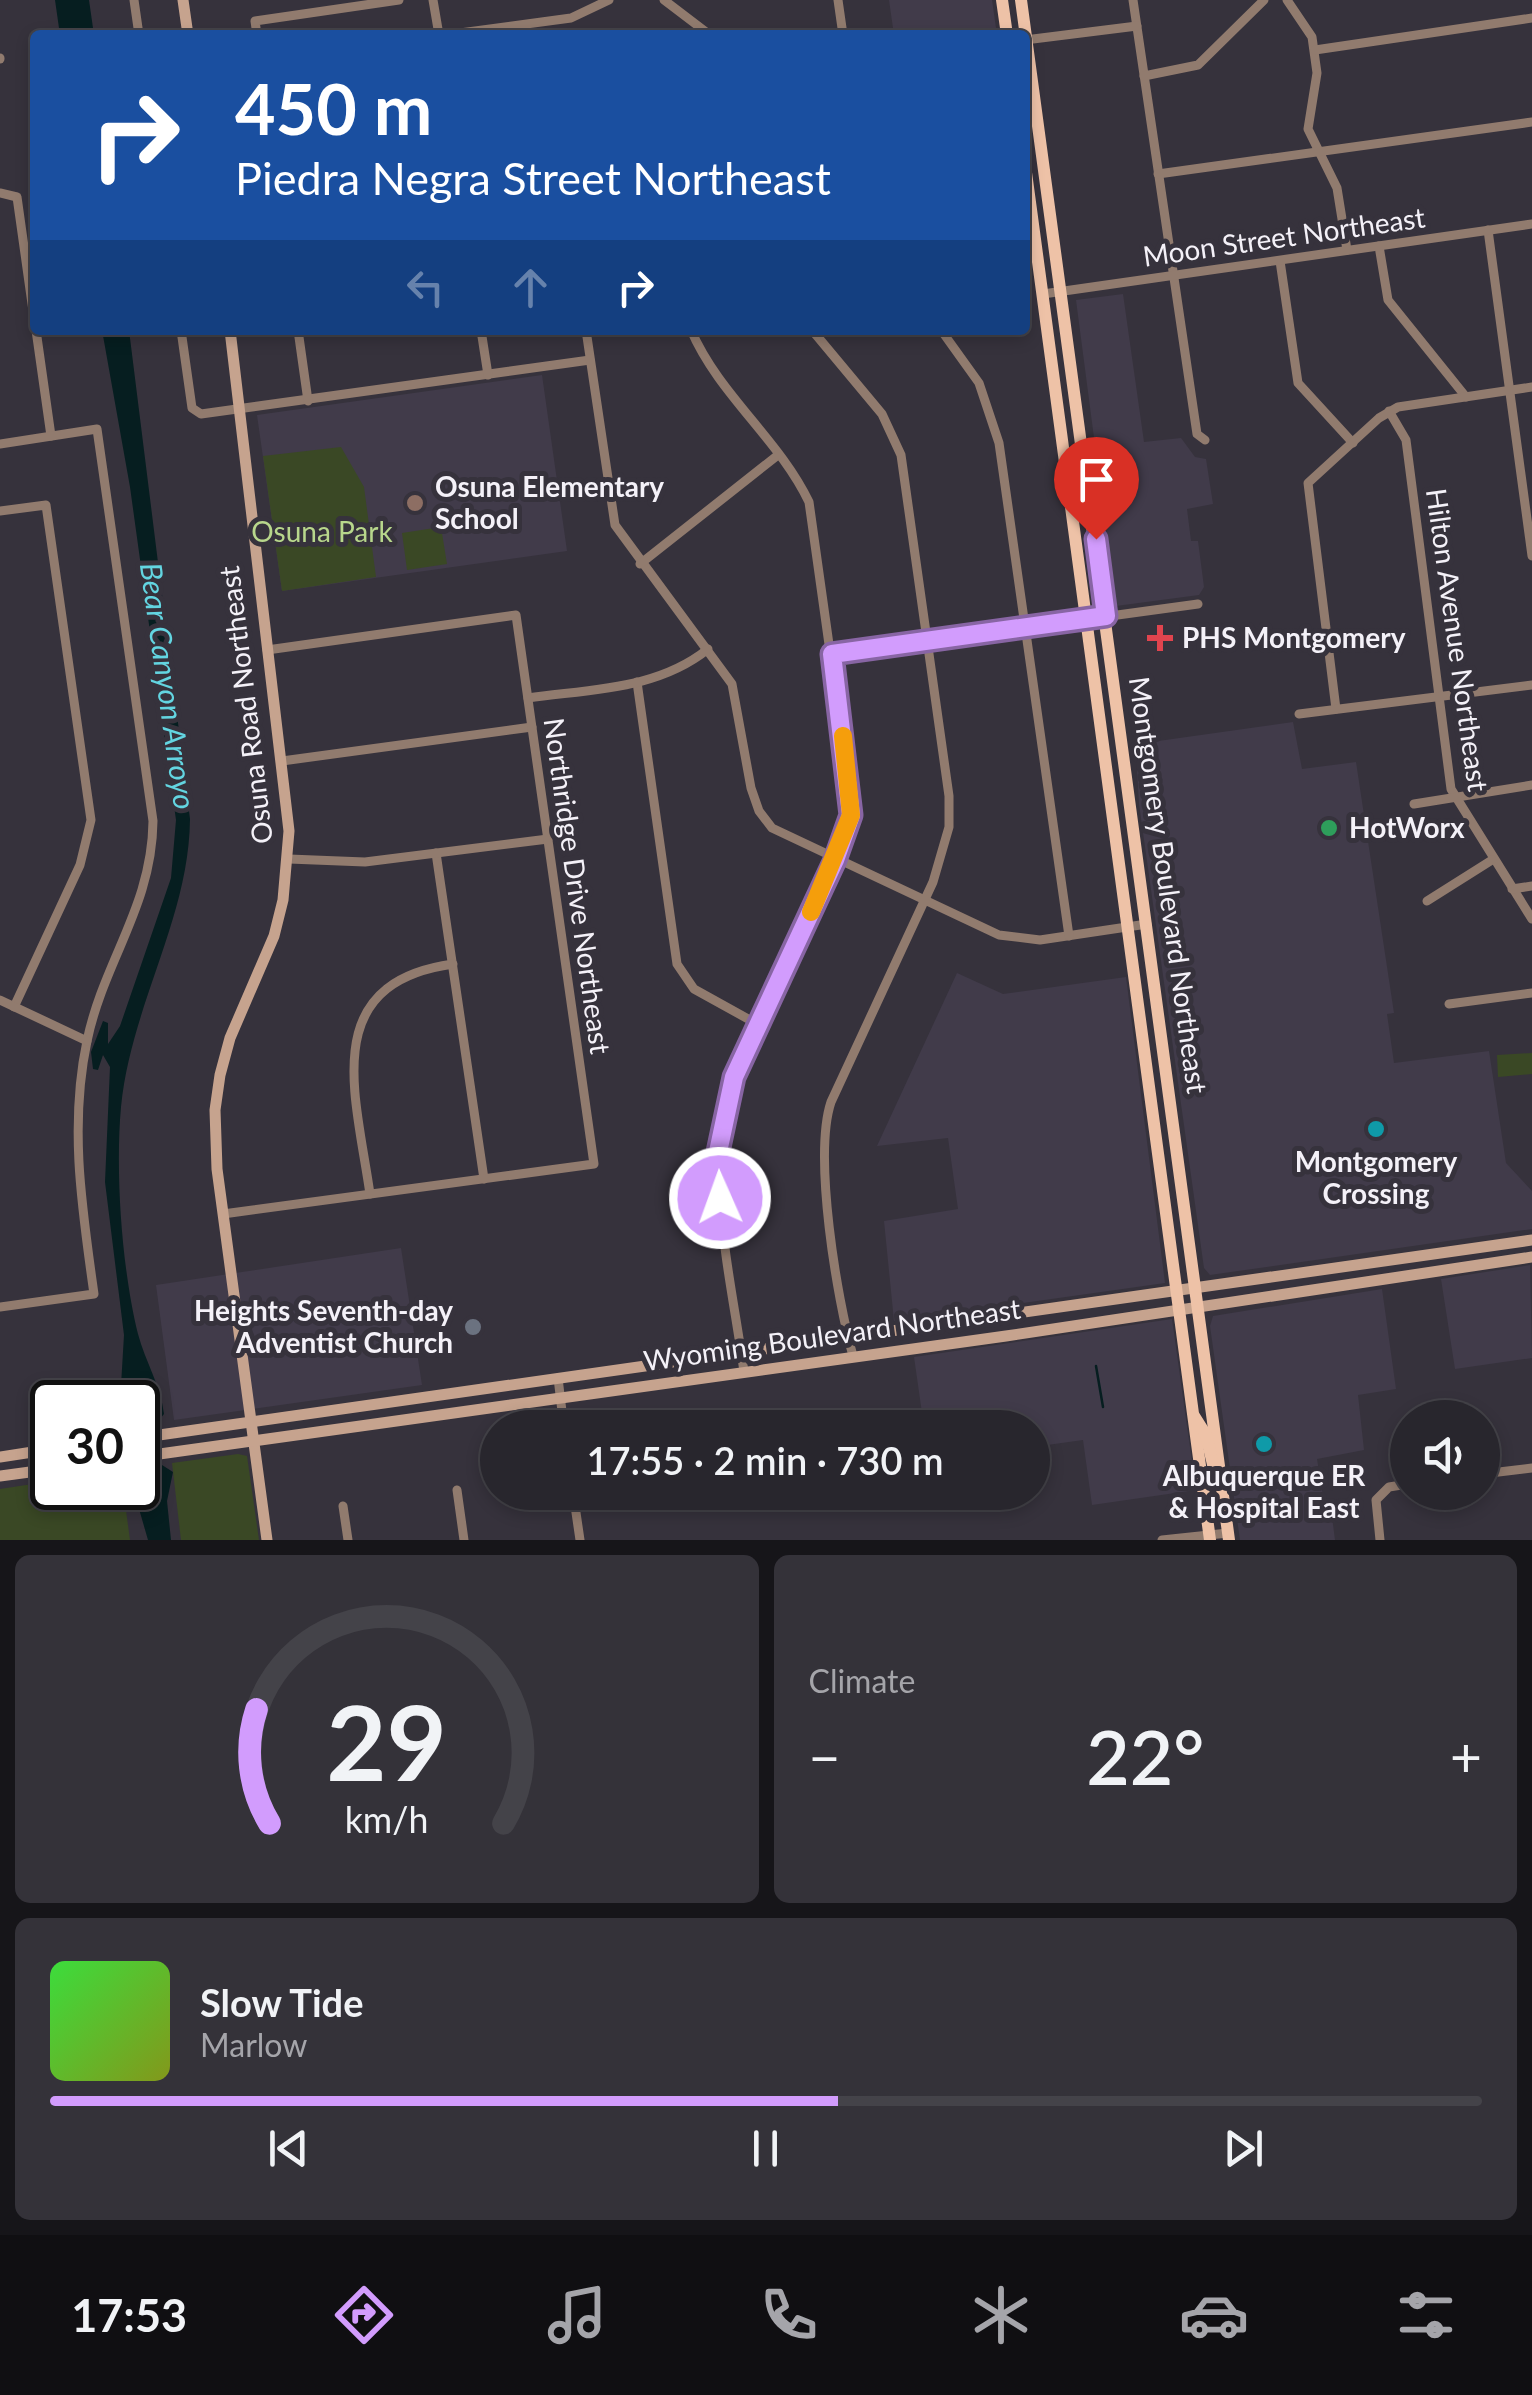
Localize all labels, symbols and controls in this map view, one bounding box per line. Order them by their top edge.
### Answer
text: 450 m [235,66,432,150]
icon: right [70,70,200,200]
text: Piedra Negra Street Northeast [235,151,831,205]
street label: Moon Street Northeast [1141,199,1427,273]
icon: left [398,260,453,315]
icon: ahead [503,260,558,315]
icon: right [608,260,663,315]
pin [1054,437,1139,540]
icon: arrive [1069,452,1124,507]
place label: Osuna Elementary School [435,469,664,535]
street label: Hilton Avenue Northeast [1420,486,1496,794]
marker: Osuna Elementary School [404,492,426,514]
park label: Osuna Park [251,514,393,548]
water label: Bear Canyon Arroyo [134,560,204,811]
street label: Osuna Road Northeast [211,564,279,846]
place label: PHS Montgomery [1182,620,1406,654]
marker: PHS Montgomery [1147,625,1173,651]
street label: Montgomery Boulevard Northeast [1123,674,1215,1095]
street label: Northridge Drive Northeast [538,716,618,1056]
place label: HotWorx [1349,810,1465,844]
marker: HotWorx [1318,817,1340,839]
marker: Montgomery Crossing [1365,1118,1387,1140]
place label: Montgomery Crossing [1295,1144,1457,1210]
position arrow [668,1146,772,1250]
street label: Wyoming Boulevard Northeast [641,1291,1022,1377]
place label: Heights Seventh-day Adventist Church [194,1293,453,1359]
marker: Heights Seventh-day Adventist Church [462,1316,484,1338]
speed limit sign: 30 [30,1380,160,1510]
map controls [1390,1400,1500,1510]
button: sound [1390,1400,1500,1510]
marker: Albuquerque ER & Hospital East [1253,1433,1275,1455]
text: 17:55 · 2 min · 730 m [587,1437,943,1483]
place label: Albuquerque ER & Hospital East [1162,1458,1366,1524]
text: Climate [809,1661,915,1700]
text: 29 [326,1678,447,1803]
text: 22° [1086,1711,1204,1801]
text: − [809,1723,840,1789]
text: + [1450,1723,1482,1789]
text: km/h [345,1798,429,1841]
text: Slow Tide [200,1979,363,2025]
text: Marlow [200,2025,307,2064]
icon: previous [261,2121,316,2176]
icon: pause [738,2121,793,2176]
icon: next [1216,2121,1271,2176]
icon: directions [329,2280,399,2350]
icon: music [542,2280,612,2350]
icon: phone [754,2280,824,2350]
icon: climate [966,2280,1036,2350]
icon: car [1179,2280,1249,2350]
icon: filters [1391,2280,1461,2350]
text: 17:53 [71,2288,187,2342]

